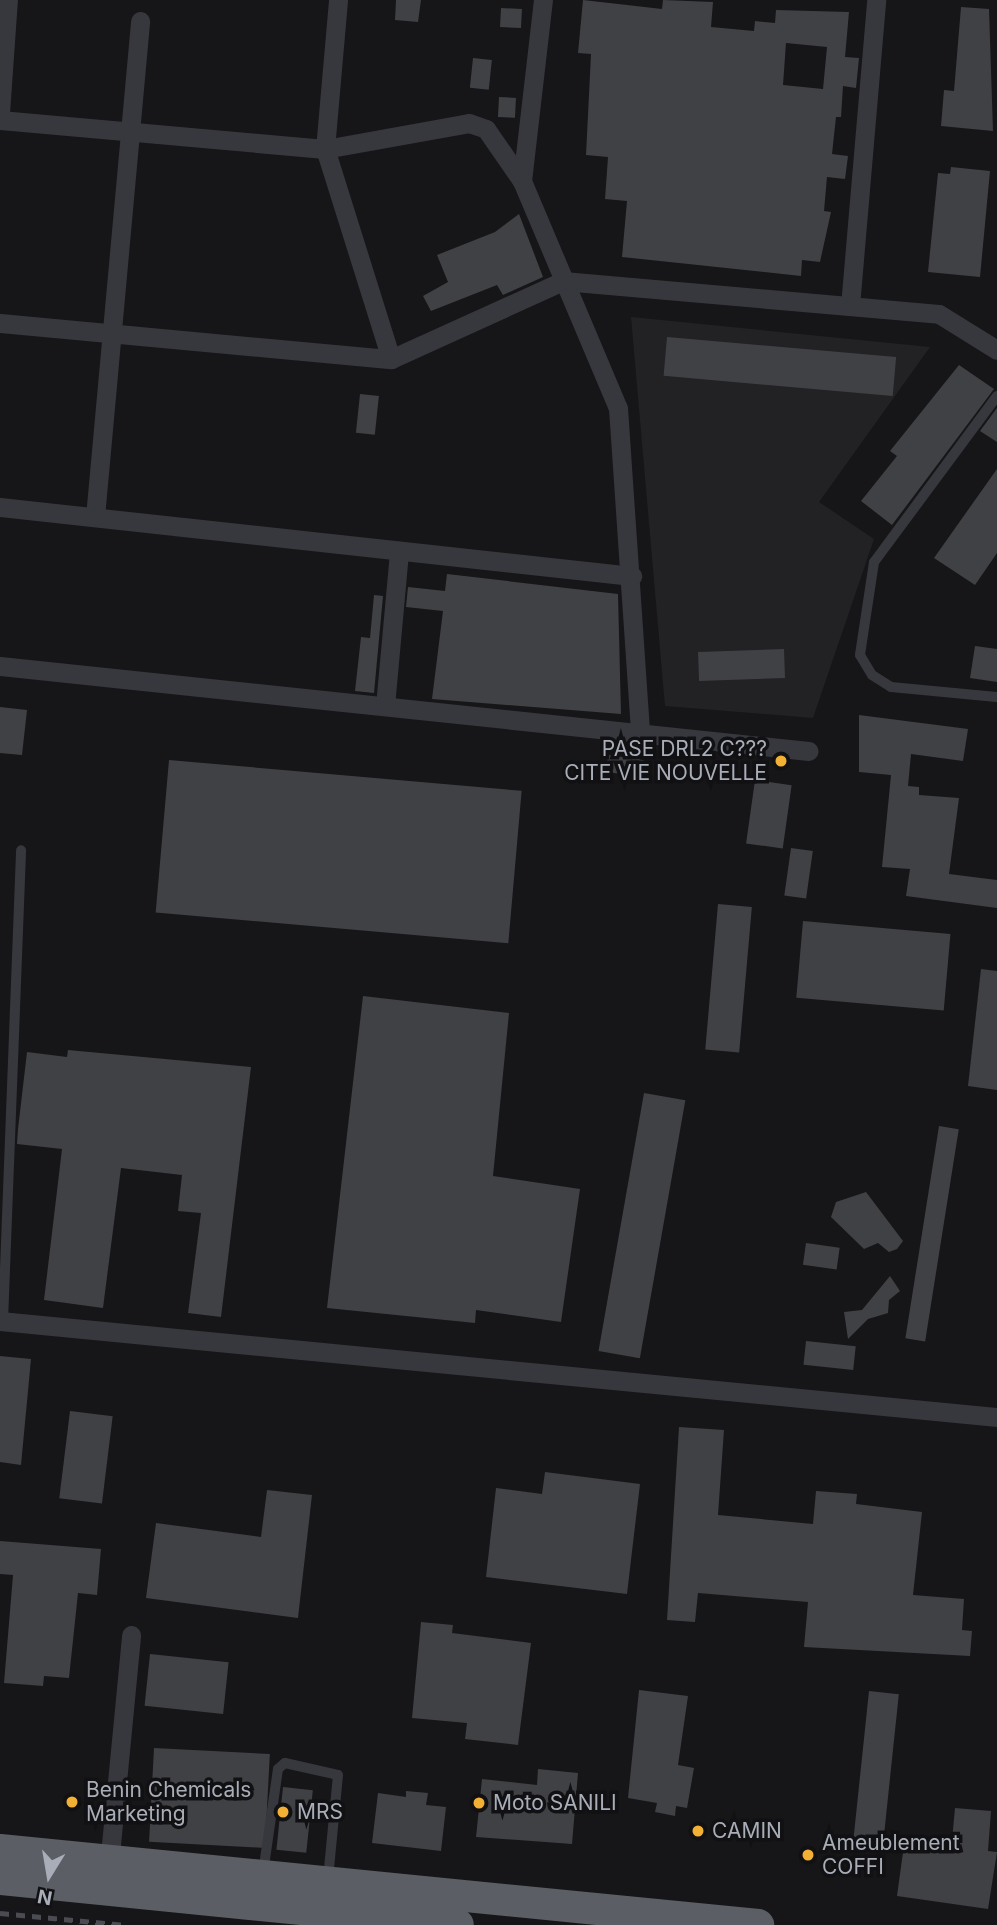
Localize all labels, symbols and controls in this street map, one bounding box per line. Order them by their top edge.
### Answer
place label: PASE DRL2 C??? CITE VIE NOUVELLE [564,736,767,786]
marker: PASE DRL2 C??? CITE VIE NOUVELLE [773,753,789,769]
place label: Benin Chemicals Marketing [86,1777,251,1827]
place label: Moto SANILI [493,1790,617,1816]
marker: Benin Chemicals Marketing [64,1794,80,1810]
marker: Moto SANILI [471,1795,487,1811]
place label: MRS [297,1799,343,1825]
marker: MRS [275,1804,291,1820]
place label: CAMIN [712,1818,782,1844]
marker: CAMIN [690,1823,706,1839]
place label: Ameublement COFFI [822,1830,960,1880]
north arrow [14,1841,84,1911]
marker: Ameublement COFFI [800,1847,816,1863]
text: N [36,1884,54,1910]

